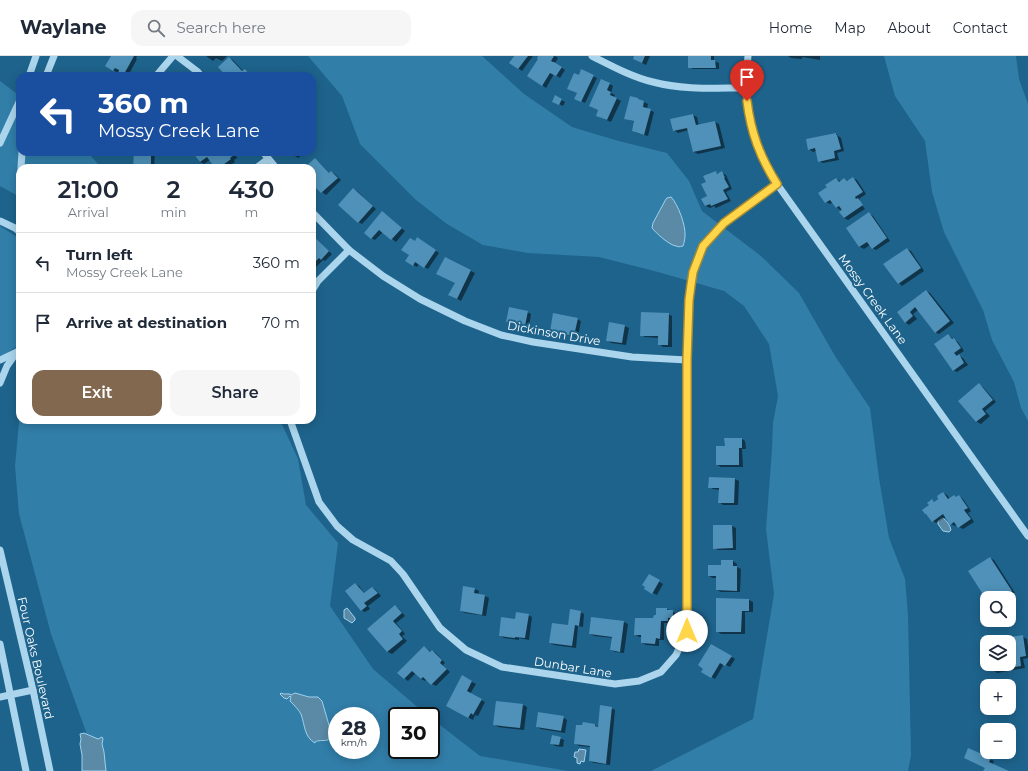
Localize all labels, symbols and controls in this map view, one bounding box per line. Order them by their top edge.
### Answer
search box [131,10,411,46]
text: Waylane [20,16,107,39]
icon: search [145,17,167,39]
text: Search here [177,18,266,37]
text: Home [769,19,812,37]
text: Map [834,19,865,37]
text: About [887,19,931,37]
text: Contact [953,19,1008,37]
pin [730,60,764,101]
icon: arrive [736,66,758,88]
text: 360 m [98,86,189,120]
icon: left [32,88,84,140]
text: Mossy Creek Lane [98,120,260,142]
text: 21:00 [58,175,119,204]
text: 2 [167,175,181,204]
text: 430 [228,175,274,204]
text: Arrival [68,204,109,220]
text: min [161,204,187,220]
text: m [244,204,258,220]
text: Turn left [66,245,133,264]
street label: Mossy Creek Lane [835,251,911,347]
icon: left [32,252,54,274]
text: 360 m [253,253,300,272]
text: Mossy Creek Lane [66,264,183,280]
icon: arrive [32,312,54,334]
text: Arrive at destination [66,313,227,332]
text: 70 m [262,313,300,332]
street label: Dickinson Drive [506,317,602,349]
button: Exit [32,370,162,416]
button: Share [170,370,300,416]
map controls [980,591,1016,759]
button: search [980,591,1016,627]
street label: Four Oaks Boulevard [15,595,57,721]
position arrow [666,610,708,652]
button: layers [980,635,1016,671]
street label: Dunbar Lane [533,653,613,681]
button: + [980,679,1016,715]
speed limit sign: 30 [388,707,440,759]
text: 28 [342,716,367,740]
button: − [980,723,1016,759]
text: km/h [341,736,367,749]

